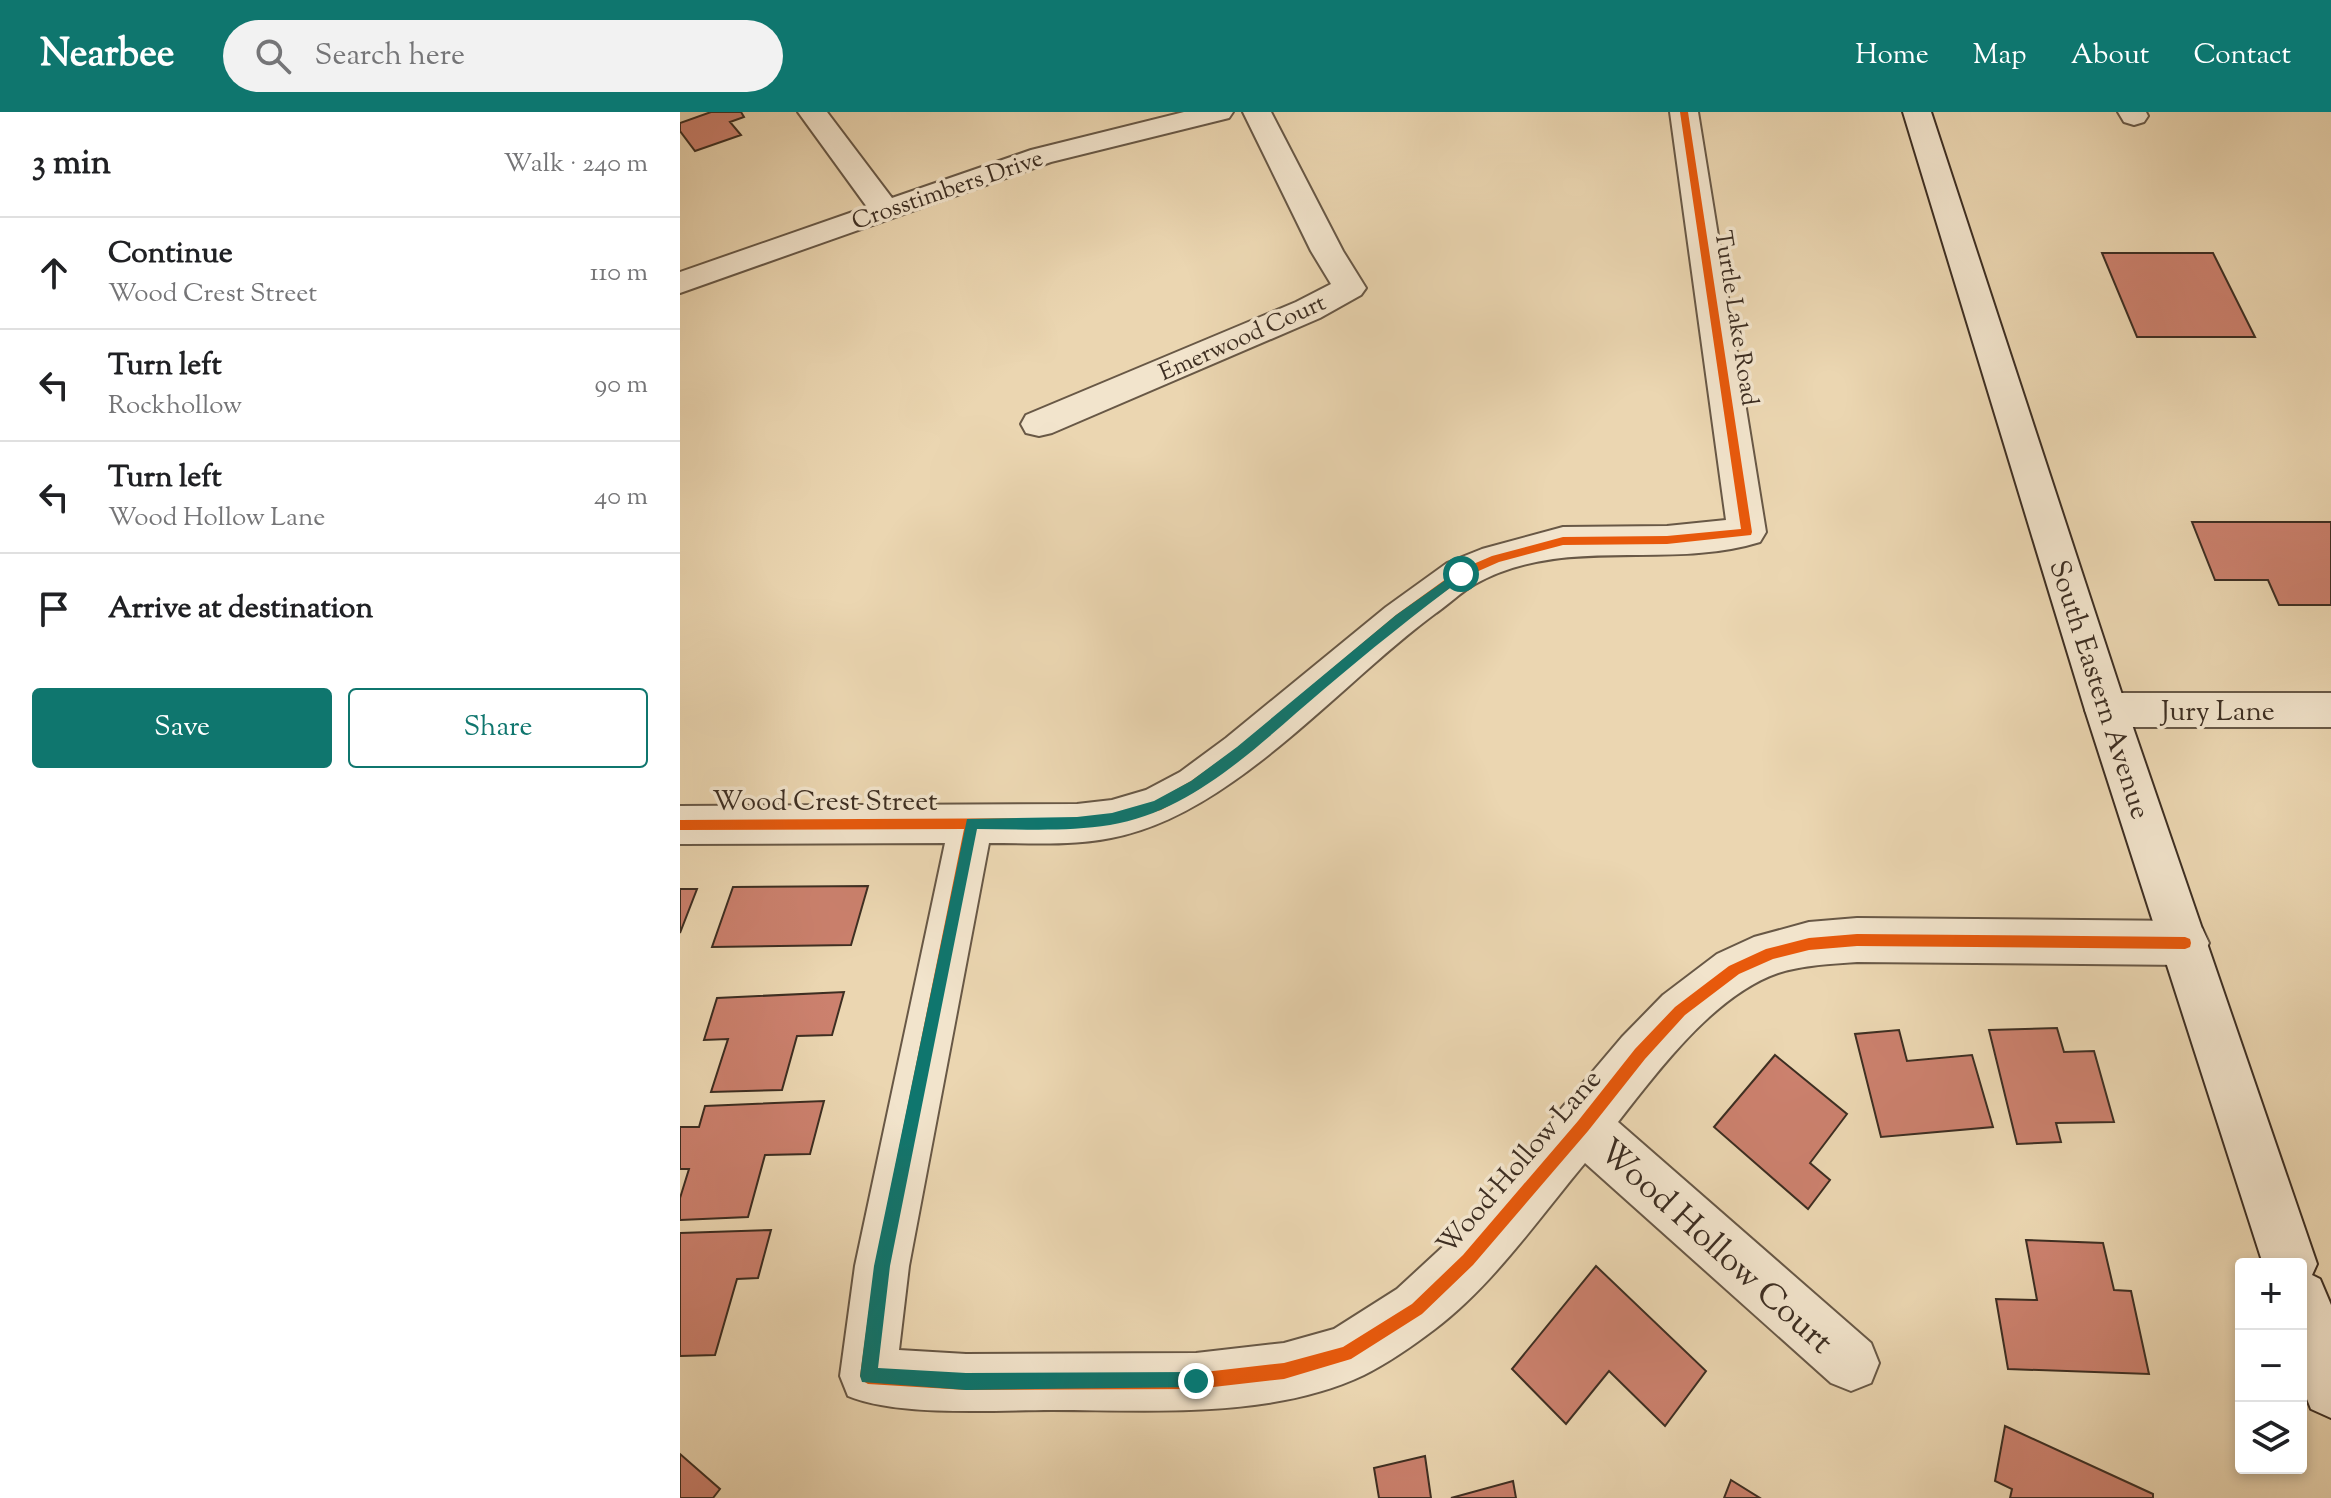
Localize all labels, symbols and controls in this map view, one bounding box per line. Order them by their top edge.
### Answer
search box [223,20,783,92]
text: Nearbee [40,29,175,83]
icon: search [251,34,295,78]
text: Search here [315,35,465,78]
text: Home [1855,36,1929,76]
text: Map [1973,36,2027,76]
text: About [2071,36,2149,76]
text: Contact [2193,36,2291,76]
text: 3 min [32,140,111,189]
street label: Crosstimbers Drive [847,142,1048,240]
text: Walk · 240 m [504,146,648,183]
street label: Turtle Lake Road [1704,228,1766,409]
text: Continue [108,233,233,276]
icon: ahead [32,251,76,295]
text: 110 m [590,255,648,292]
text: Wood Crest Street [108,276,317,313]
street label: Emerwood Court [1154,287,1332,391]
text: Turn left [108,345,222,388]
icon: left [32,363,76,407]
text: 90 m [595,367,648,404]
text: Rockhollow [108,388,242,425]
text: Turn left [108,457,222,500]
icon: left [32,475,76,519]
text: 40 m [594,479,648,516]
text: Wood Hollow Lane [108,500,325,537]
street label: South Eastern Avenue [2037,555,2159,825]
route start [1443,556,1479,592]
icon: arrive [32,587,76,631]
text: Arrive at destination [108,588,373,631]
button: Save [32,688,332,768]
button: Share [348,688,648,768]
street label: Jury Lane [2159,693,2275,733]
street label: Wood Crest Street [712,783,938,823]
street label: Wood Hollow Lane [1428,1062,1612,1264]
street label: Wood Hollow Court [1586,1129,1843,1367]
map controls [2235,1258,2307,1474]
button: + [2235,1258,2307,1330]
button: − [2235,1330,2307,1402]
route end [1178,1363,1214,1399]
button: layers [2235,1402,2307,1474]

